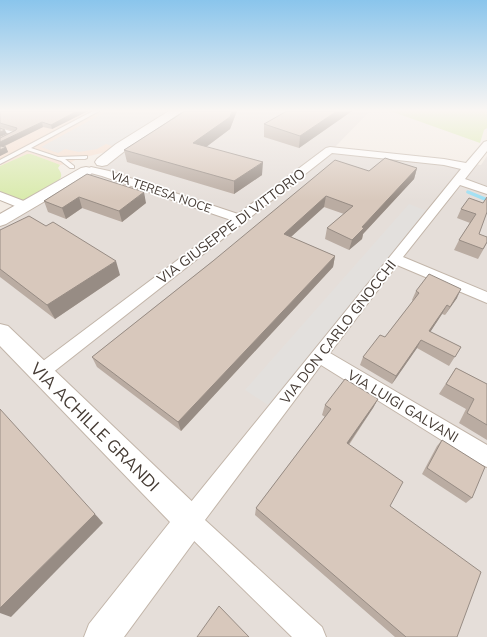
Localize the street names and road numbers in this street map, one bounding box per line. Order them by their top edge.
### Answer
street label: VIA GIUSEPPE DI VITTORIO [153,164,309,288]
street label: VIA TERESA NOCE [109,167,214,216]
street label: VIA DON CARLO GNOCCHI [276,256,400,408]
street label: VIA ACHILLE GRANDI [26,358,164,496]
street label: VIA LUIGI GALVANI [344,366,462,446]

